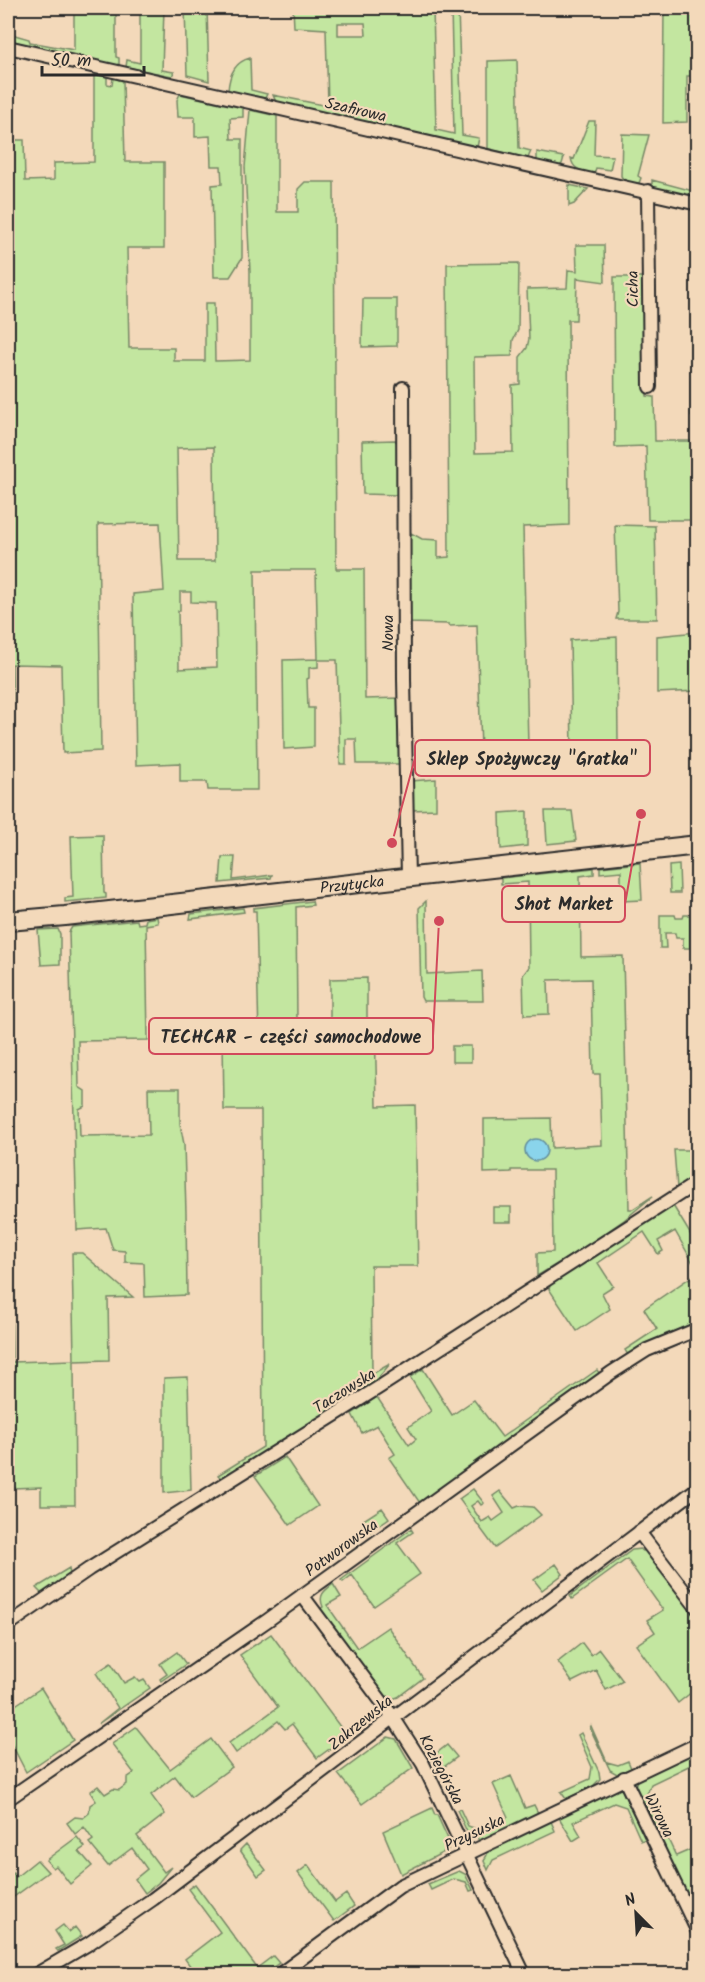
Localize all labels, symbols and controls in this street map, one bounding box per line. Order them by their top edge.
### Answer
scale bar [42,39,144,77]
text: 50 m [51,47,91,76]
street label: Szafirowa [322,91,389,130]
street label: Cicha [621,270,646,307]
street label: Nowa [376,615,401,651]
callout: Sklep Spożywczy "Gratka" [415,740,650,776]
text: Sklep Spożywczy "Gratka" [427,746,638,775]
street label: Przytycka [319,869,386,901]
callout: Shot Market [502,886,625,922]
text: Shot Market [515,891,614,920]
callout: TECHCAR - części samochodowe [149,1018,433,1054]
text: TECHCAR - części samochodowe [161,1024,422,1053]
street label: Taczowska [308,1362,381,1420]
street label: Potworowska [300,1513,384,1583]
street label: Zakrzewska [323,1689,399,1757]
street label: Koziegórska [412,1730,470,1809]
street label: Wirowa [637,1789,680,1842]
street label: Przysuska [440,1808,509,1859]
north arrow [606,1883,666,1943]
text: N [621,1887,640,1914]

